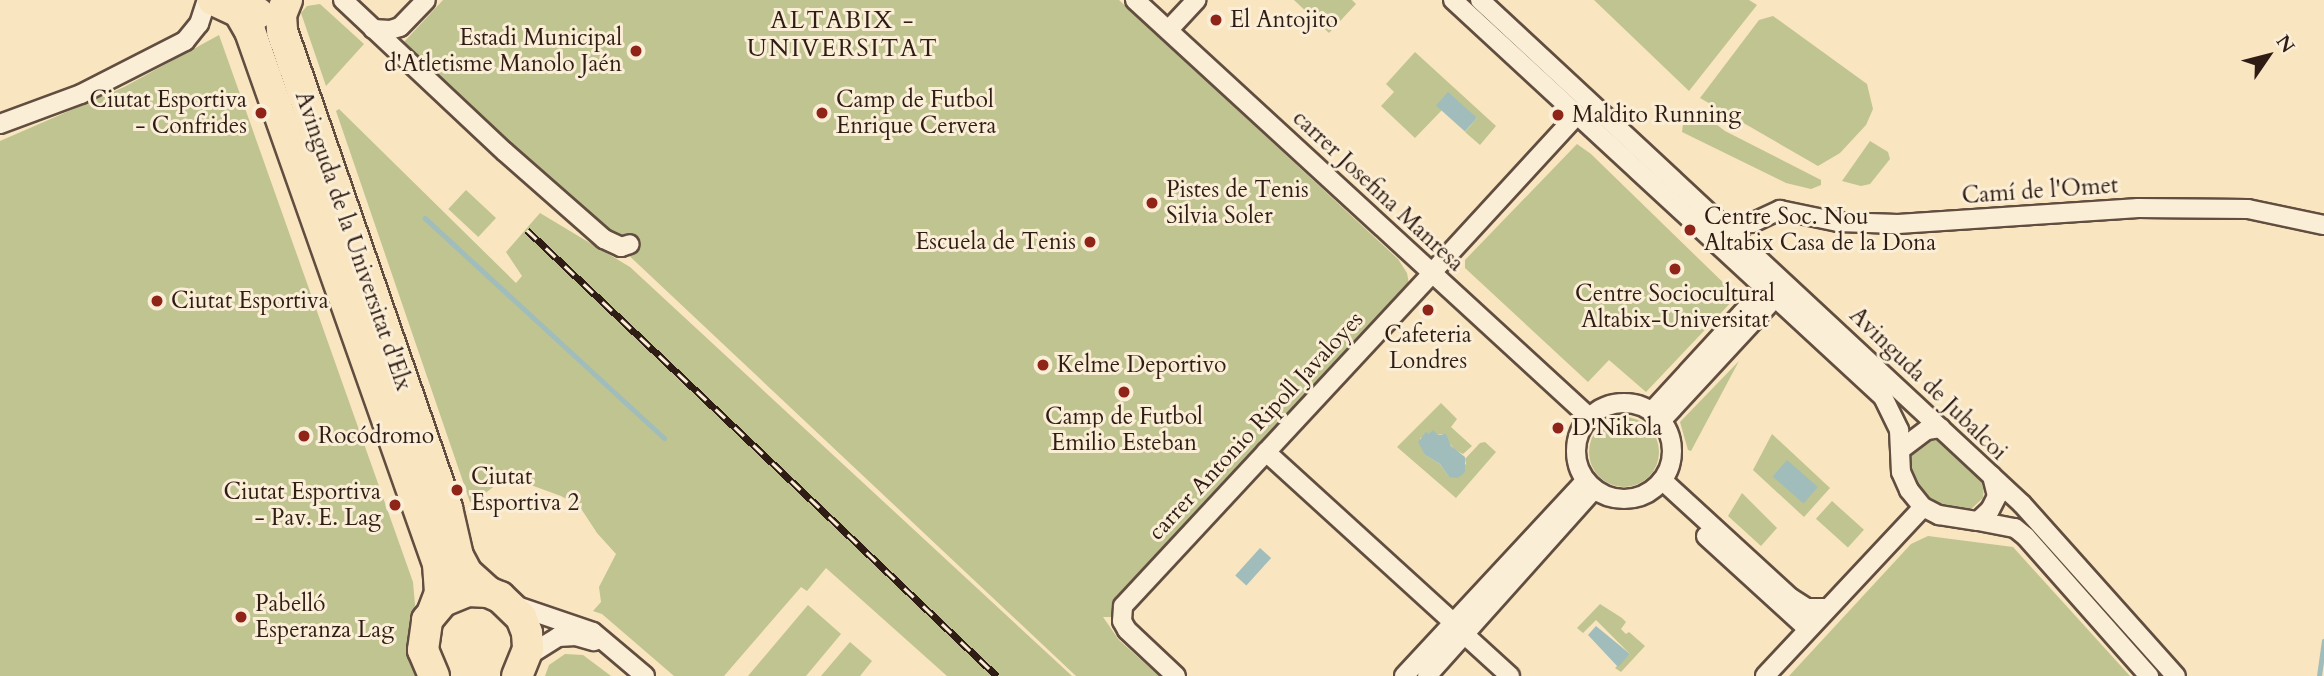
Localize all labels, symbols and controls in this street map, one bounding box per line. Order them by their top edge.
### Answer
place label: El Antojito [1230,6,1338,34]
district label: ALTABIX - UNIVERSITAT [748,7,938,63]
marker: El Antojito [1208,12,1224,28]
north arrow [2233,21,2303,91]
place label: Estadi Municipal d'Atletisme Manolo Jaén [384,24,622,78]
text: N [2270,30,2301,58]
marker: Estadi Municipal d'Atletisme Manolo Jaén [628,43,644,59]
place label: Ciutat Esportiva - Confrides [89,86,247,140]
place label: Camp de Futbol Enrique Cervera [836,86,997,140]
street label: Avinguda de la Universitat d'Elx [289,88,417,394]
place label: Maldito Running [1572,101,1741,129]
marker: Ciutat Esportiva - Confrides [253,105,269,121]
marker: Camp de Futbol Enrique Cervera [814,105,830,121]
street label: carrer Josefina Manresa [1287,105,1469,277]
marker: Maldito Running [1550,107,1566,123]
street label: Camí de l'Omet [1961,172,2119,210]
place label: Pistes de Tenis Silvia Soler [1166,176,1309,230]
marker: Pistes de Tenis Silvia Soler [1144,195,1160,211]
place label: Centre Soc. Nou Altabix Casa de la Dona [1704,203,1936,257]
marker: Centre Soc. Nou Altabix Casa de la Dona [1682,222,1698,238]
place label: Escuela de Tenis [915,228,1076,256]
marker: Escuela de Tenis [1082,234,1098,250]
marker: Centre Sociocultural Altabix-Universitat [1667,261,1683,277]
place label: Centre Sociocultural Altabix-Universitat [1575,280,1775,334]
place label: Ciutat Esportiva [171,287,329,315]
marker: Ciutat Esportiva [149,293,165,309]
marker: Cafeteria Londres [1420,302,1436,318]
street label: Avinguda de Jubalcoi [1844,302,2012,466]
street label: carrer Antonio Ripoll Javaloyes [1143,306,1369,546]
place label: Cafeteria Londres [1384,321,1472,375]
place label: Kelme Deportivo [1057,351,1226,379]
marker: Kelme Deportivo [1035,357,1051,373]
marker: Camp de Futbol Emilio Esteban [1116,384,1132,400]
place label: Camp de Futbol Emilio Esteban [1045,403,1203,457]
place label: D'Nikola [1572,414,1663,442]
marker: D'Nikola [1550,420,1566,436]
place label: Rocódromo [318,422,434,450]
marker: Rocódromo [296,428,312,444]
place label: Ciutat Esportiva 2 [471,463,579,517]
place label: Ciutat Esportiva - Pav. E. Lag [223,478,381,532]
marker: Ciutat Esportiva 2 [449,482,465,498]
marker: Ciutat Esportiva - Pav. E. Lag [387,497,403,513]
place label: Pabelló Esperanza Lag [255,590,394,644]
marker: Pabelló Esperanza Lag [233,609,249,625]

